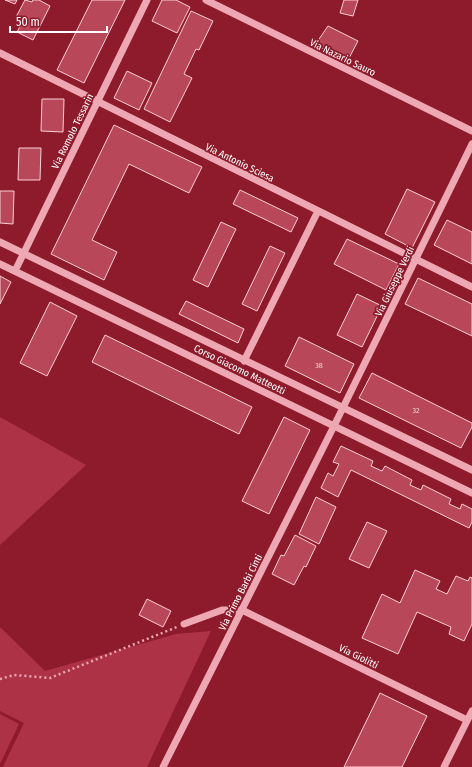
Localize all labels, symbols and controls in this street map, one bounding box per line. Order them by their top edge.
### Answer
scale bar [10,8,107,34]
text: 50 m [16,15,40,29]
street label: Via Nazario Sauro [308,37,377,79]
street label: Via Romolo Tessarin [50,92,96,171]
street label: Via Antonio Sciesa [203,141,276,185]
street label: Via Giuseppe Verdi [373,244,417,318]
street label: Corso Giacomo Matteotti [192,342,288,397]
house number: 38 [315,361,323,370]
house number: 32 [412,406,420,415]
street label: Via Primo Barbi Cinti [216,552,265,633]
street label: Via Giolitti [337,642,380,672]

